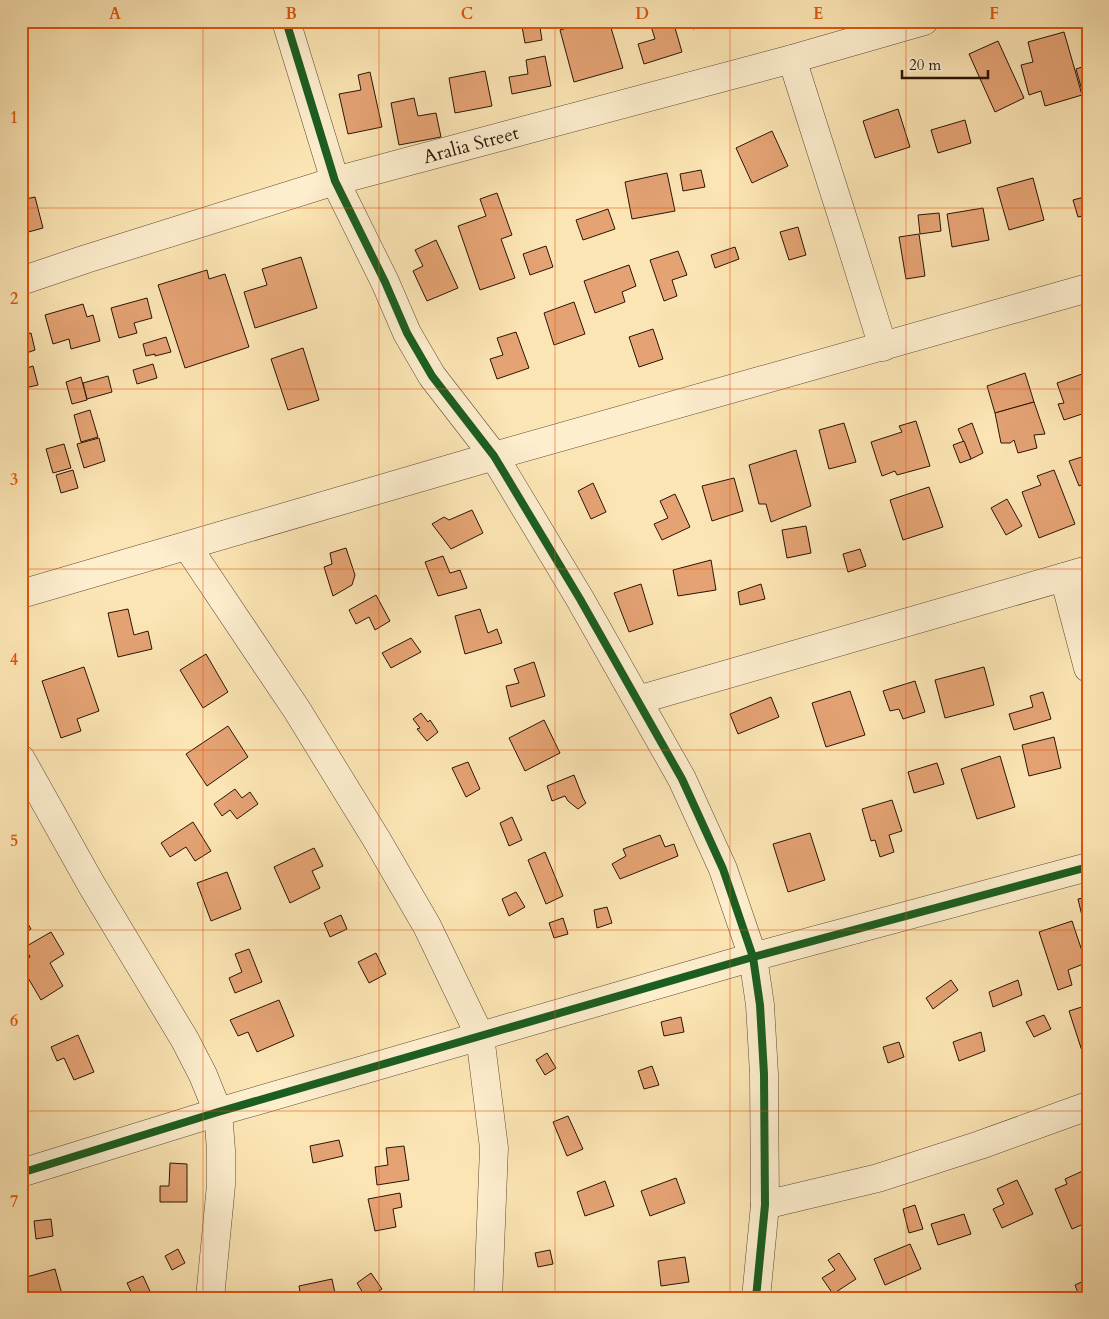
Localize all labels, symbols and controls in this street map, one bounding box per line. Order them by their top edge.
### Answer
text: A [109,3,121,25]
text: B [285,3,297,25]
text: C [461,3,473,25]
text: D [635,3,649,25]
text: E [813,3,823,25]
text: F [989,3,999,25]
scale bar [902,48,988,80]
text: 20 m [909,55,941,75]
text: 1 [10,107,18,129]
street label: Aralia Street [420,120,522,170]
text: 2 [10,288,18,310]
text: 3 [10,469,18,491]
text: 4 [10,649,18,671]
text: 5 [10,830,18,852]
text: 6 [10,1010,18,1032]
text: 7 [10,1191,18,1213]

